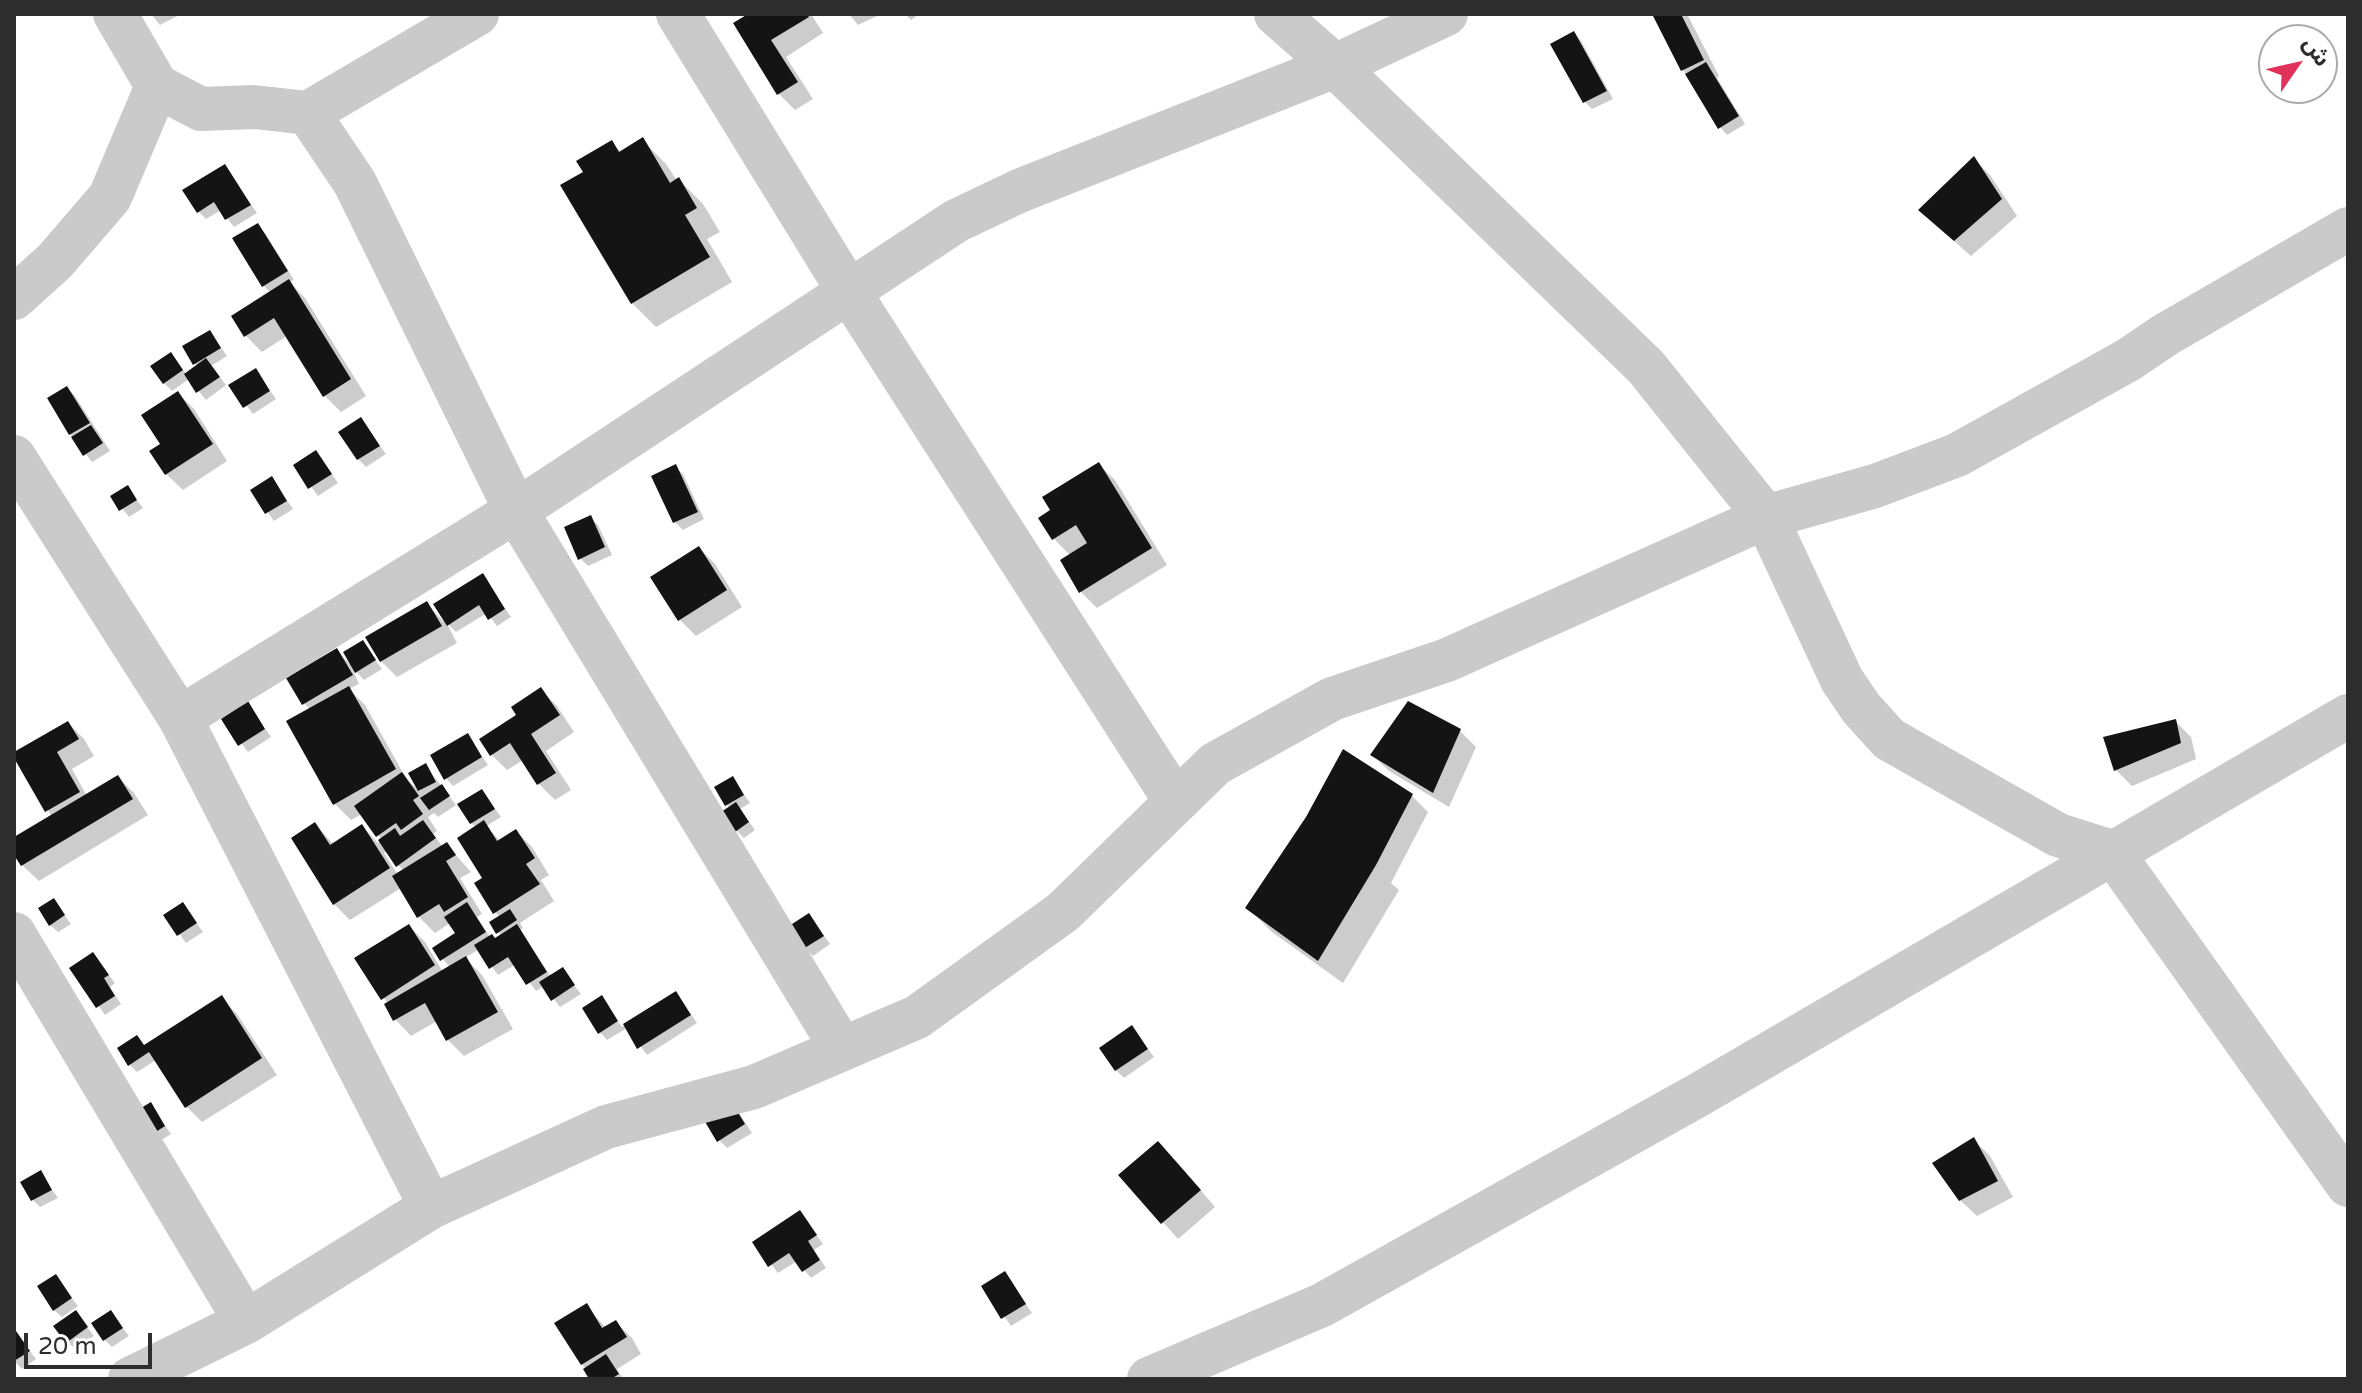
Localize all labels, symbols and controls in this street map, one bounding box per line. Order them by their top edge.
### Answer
north arrow [2258,24,2338,104]
text: ش [2297,32,2335,71]
scale bar [28,1317,156,1367]
text: 20 m [38,1332,96,1361]

